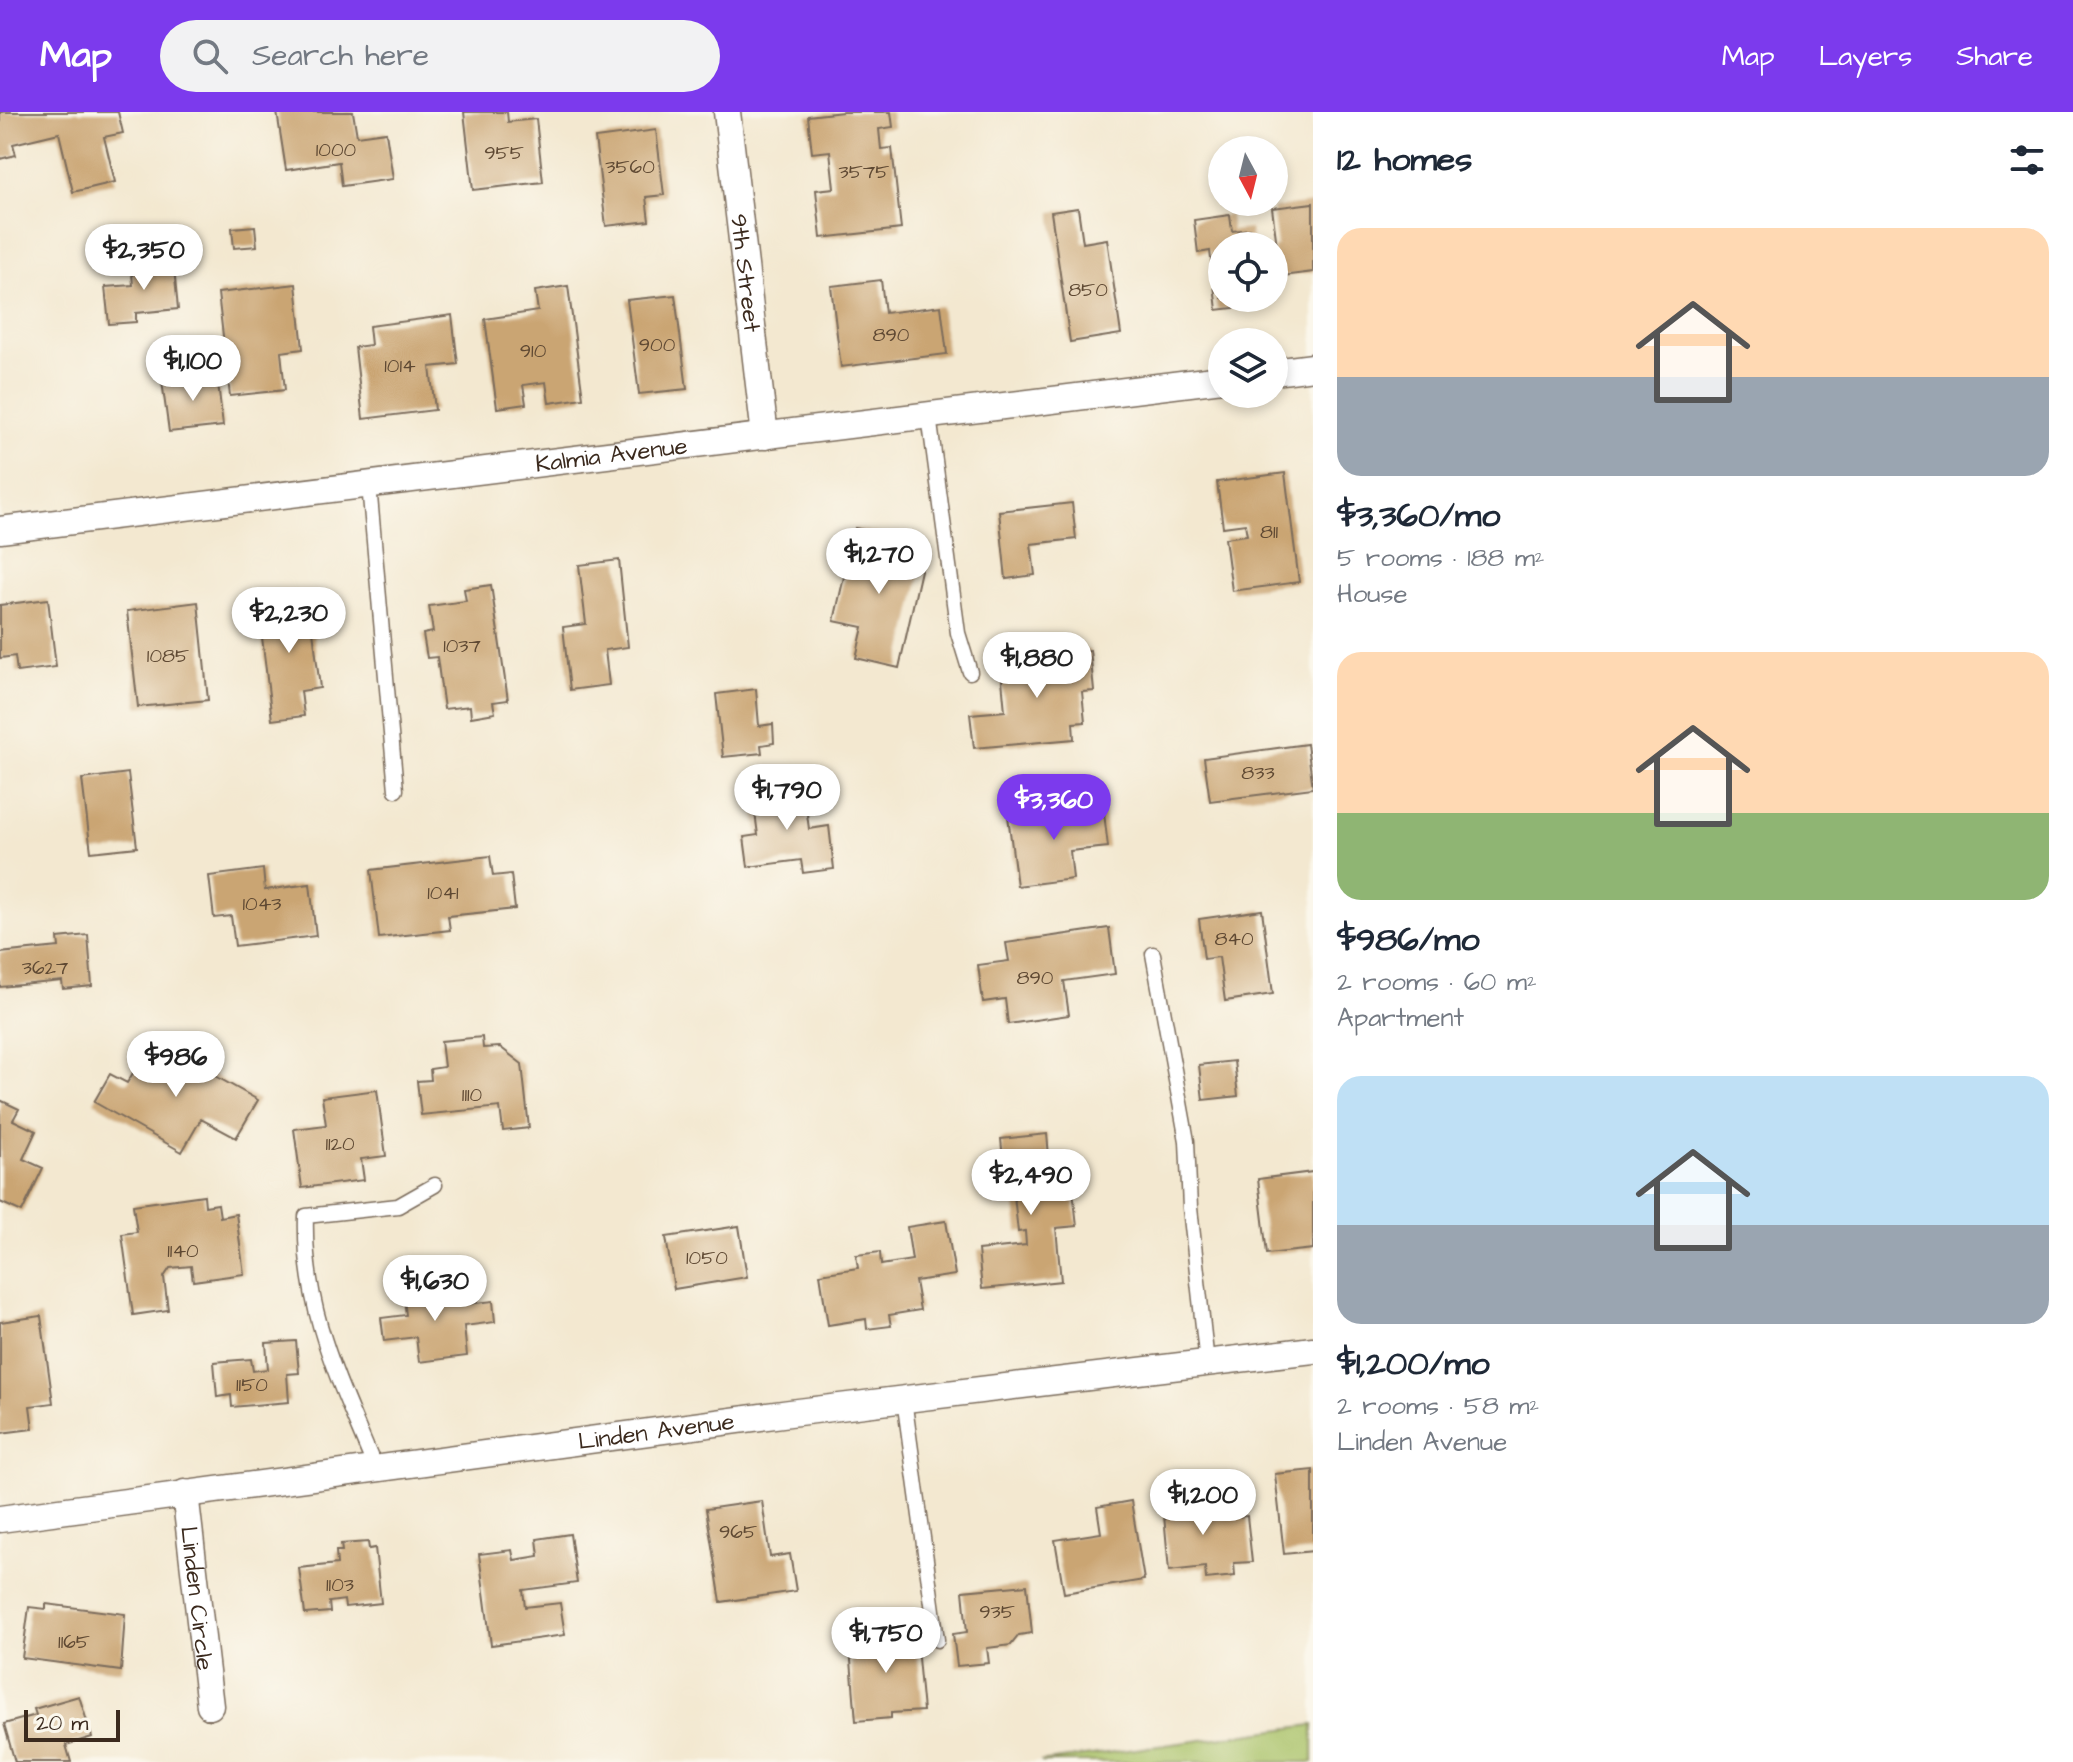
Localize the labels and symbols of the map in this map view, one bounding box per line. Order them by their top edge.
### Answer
house number: 1000 [316,136,357,164]
north arrow [1208,136,1288,216]
house number: 955 [484,139,524,167]
house number: 3560 [605,153,655,181]
house number: 3575 [839,158,889,186]
street label: 9th Street [721,212,769,334]
pin: $2,350 [79,224,209,292]
house number: 850 [1068,276,1108,304]
house number: 890 [873,321,910,349]
house number: 900 [639,331,676,359]
pin: $1,100 [128,335,258,403]
house number: 910 [520,337,547,365]
house number: 1014 [384,352,416,380]
street label: Kalmia Avenue [534,429,689,482]
house number: 811 [1260,518,1278,546]
pin: $1,270 [814,528,944,596]
pin: $2,230 [224,587,354,655]
house number: 1037 [443,632,481,660]
pin: $1,880 [972,632,1102,700]
house number: 1085 [147,642,189,670]
house number: 833 [1241,759,1275,787]
pin: $1,790 [722,764,852,832]
pin: $3,360 [989,774,1119,842]
house number: 1041 [427,879,459,907]
house number: 1043 [243,890,281,918]
house number: 840 [1214,925,1254,953]
house number: 3627 [22,954,68,982]
house number: 890 [1017,964,1054,992]
pin: $986 [129,1031,223,1099]
house number: 1110 [462,1081,483,1109]
house number: 1120 [325,1130,355,1158]
pin: $2,490 [966,1149,1096,1217]
house number: 1140 [167,1237,199,1265]
house number: 1050 [686,1244,728,1272]
pin: $1,630 [370,1255,500,1323]
house number: 1150 [236,1371,268,1399]
street label: Linden Avenue [576,1405,736,1459]
pin: $1,200 [1138,1469,1268,1537]
house number: 965 [719,1518,757,1546]
street label: Linden Circle [171,1524,222,1672]
house number: 1103 [326,1571,354,1599]
house number: 935 [979,1598,1015,1626]
pin: $1,750 [821,1607,951,1675]
house number: 1165 [58,1628,90,1656]
scale bar [24,1706,120,1742]

